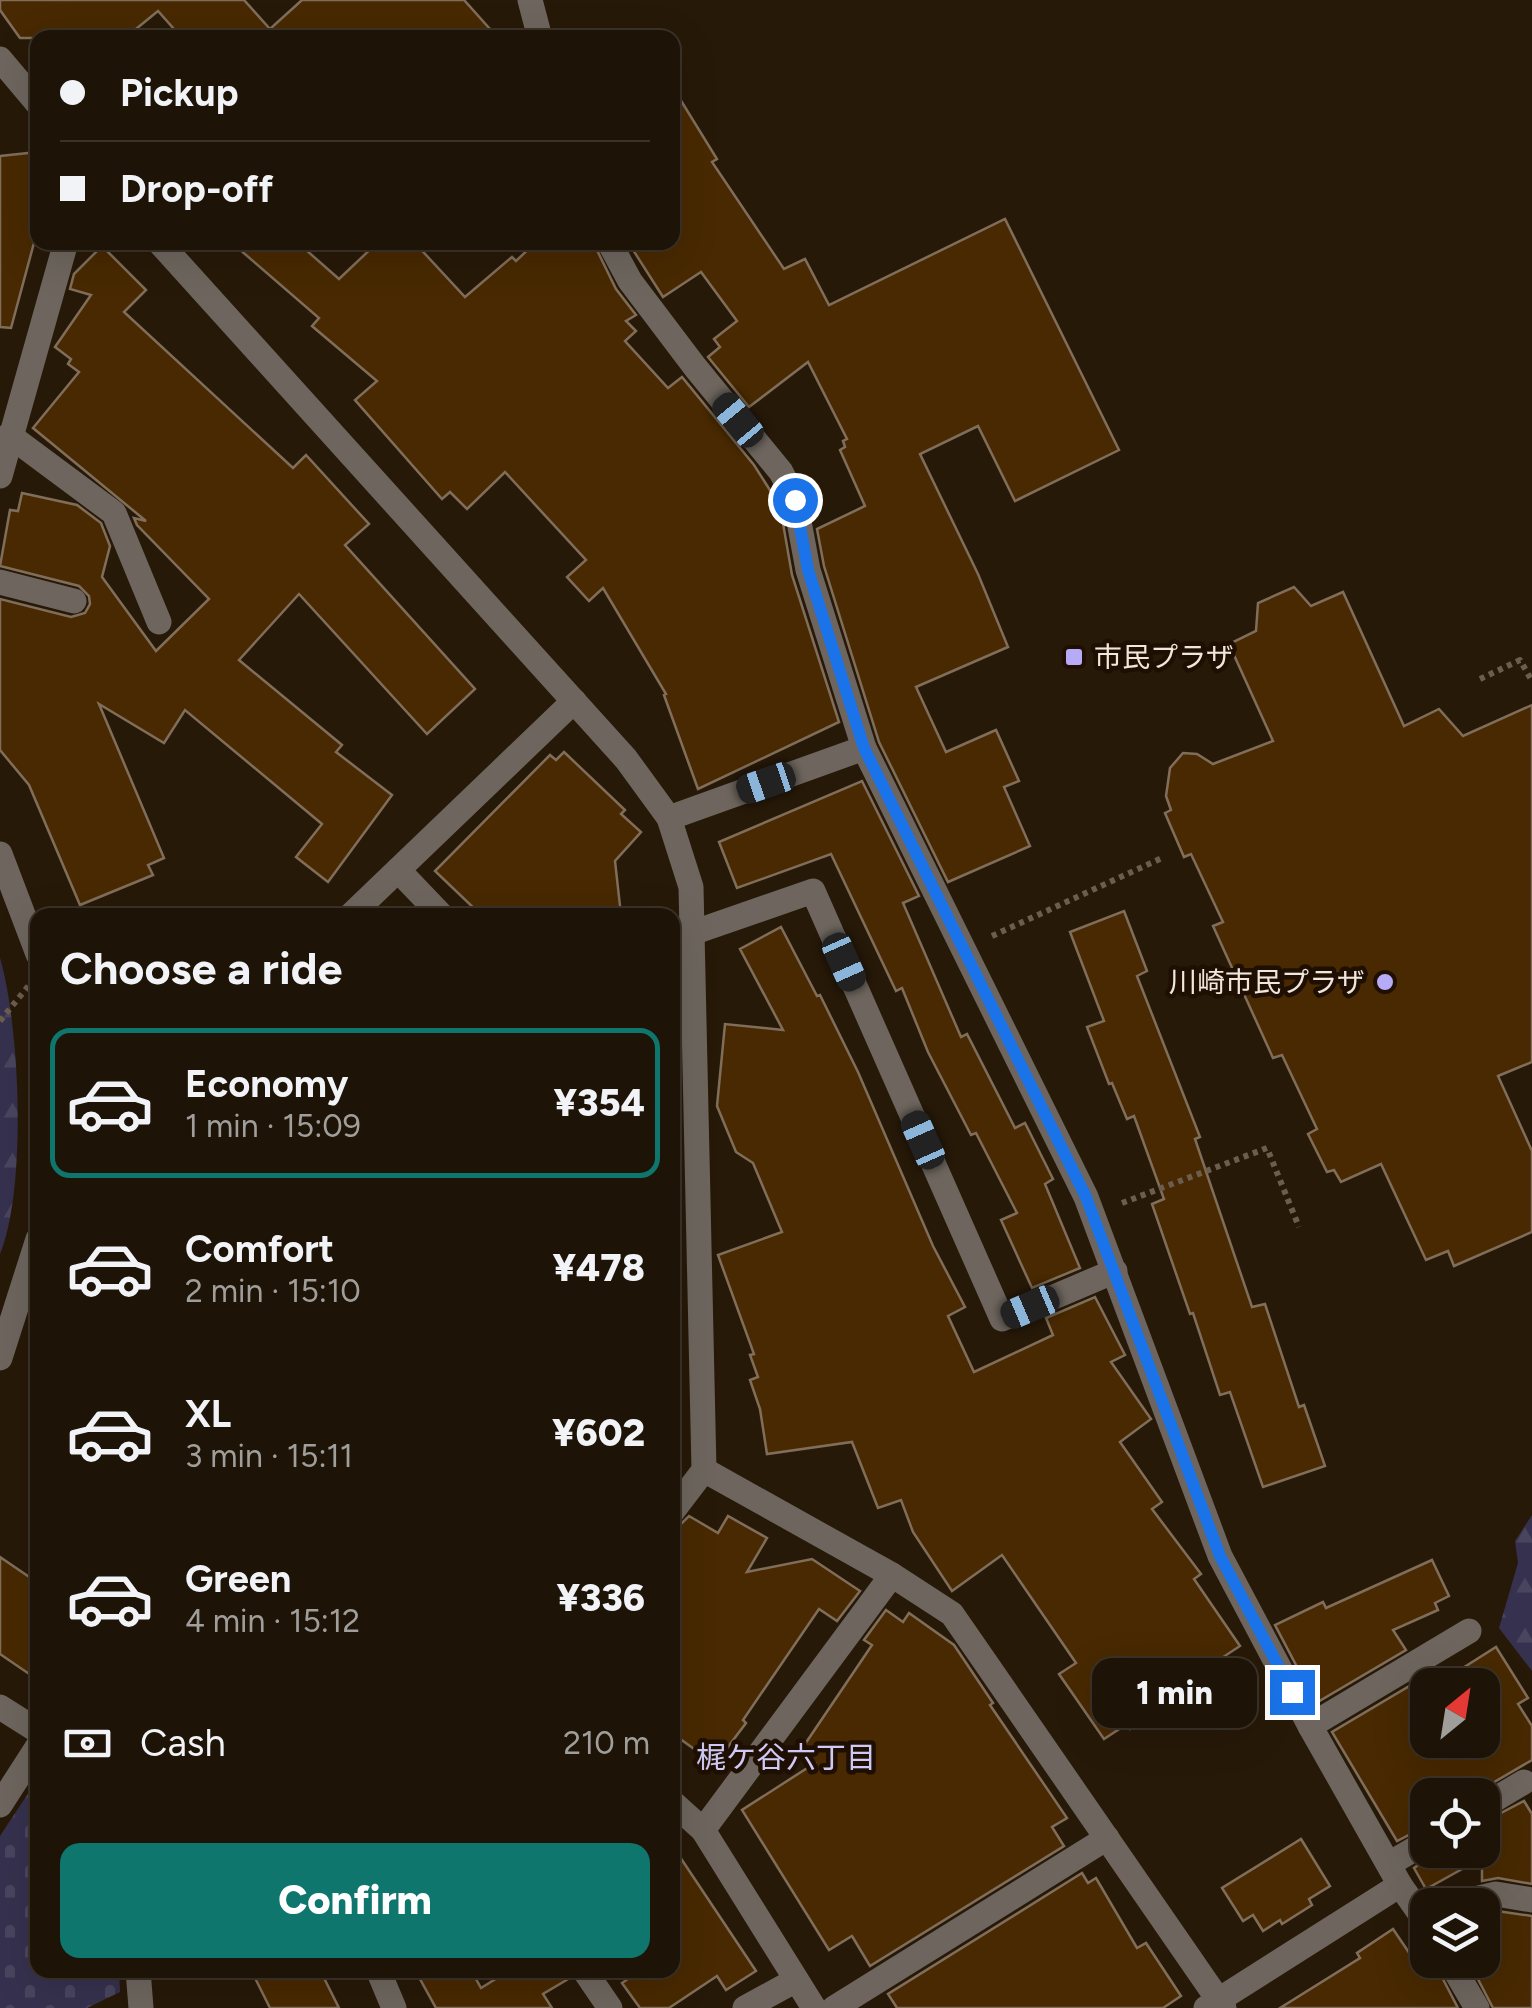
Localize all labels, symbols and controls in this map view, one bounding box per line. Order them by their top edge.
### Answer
text: Pickup [120,70,238,116]
text: Drop-off [120,166,273,212]
car [707,387,769,453]
route start [773,478,818,523]
place label: 市民プラザ [1094,640,1234,674]
marker: 市民プラザ [1063,646,1085,668]
car [733,759,799,807]
car [818,928,870,996]
text: Choose a ride [60,941,342,995]
place label: 川崎市民プラザ [1169,965,1365,999]
marker: 川崎市民プラザ [1374,971,1396,993]
icon: car [65,1058,155,1148]
text: Economy [185,1061,348,1107]
text: ¥354 [554,1080,645,1126]
car [897,1106,949,1174]
text: 1 min · 15:09 [185,1107,361,1145]
icon: car [65,1223,155,1313]
text: Comfort [185,1226,334,1272]
text: ¥478 [552,1245,645,1291]
text: 2 min · 15:10 [185,1272,361,1310]
car [997,1281,1063,1333]
icon: car [65,1388,155,1478]
text: XL [185,1391,231,1437]
text: ¥602 [552,1410,645,1456]
text: 3 min · 15:11 [185,1437,353,1475]
icon: car [65,1553,155,1643]
text: Green [185,1556,291,1602]
text: ¥336 [556,1575,645,1621]
text: 4 min · 15:12 [185,1602,360,1640]
callout: 1 min [1092,1657,1257,1727]
north arrow [1410,1668,1500,1758]
map controls [1410,1668,1500,1978]
route end [1270,1670,1315,1715]
text: 1 min [1136,1674,1213,1712]
icon: cash [60,1716,115,1771]
text: Cash [140,1720,226,1766]
text: 210 m [563,1724,650,1762]
district label: 梶ケ谷六丁目 [696,1739,876,1776]
button: locate [1410,1778,1500,1868]
button: Confirm [60,1843,650,1958]
button: layers [1410,1888,1500,1978]

